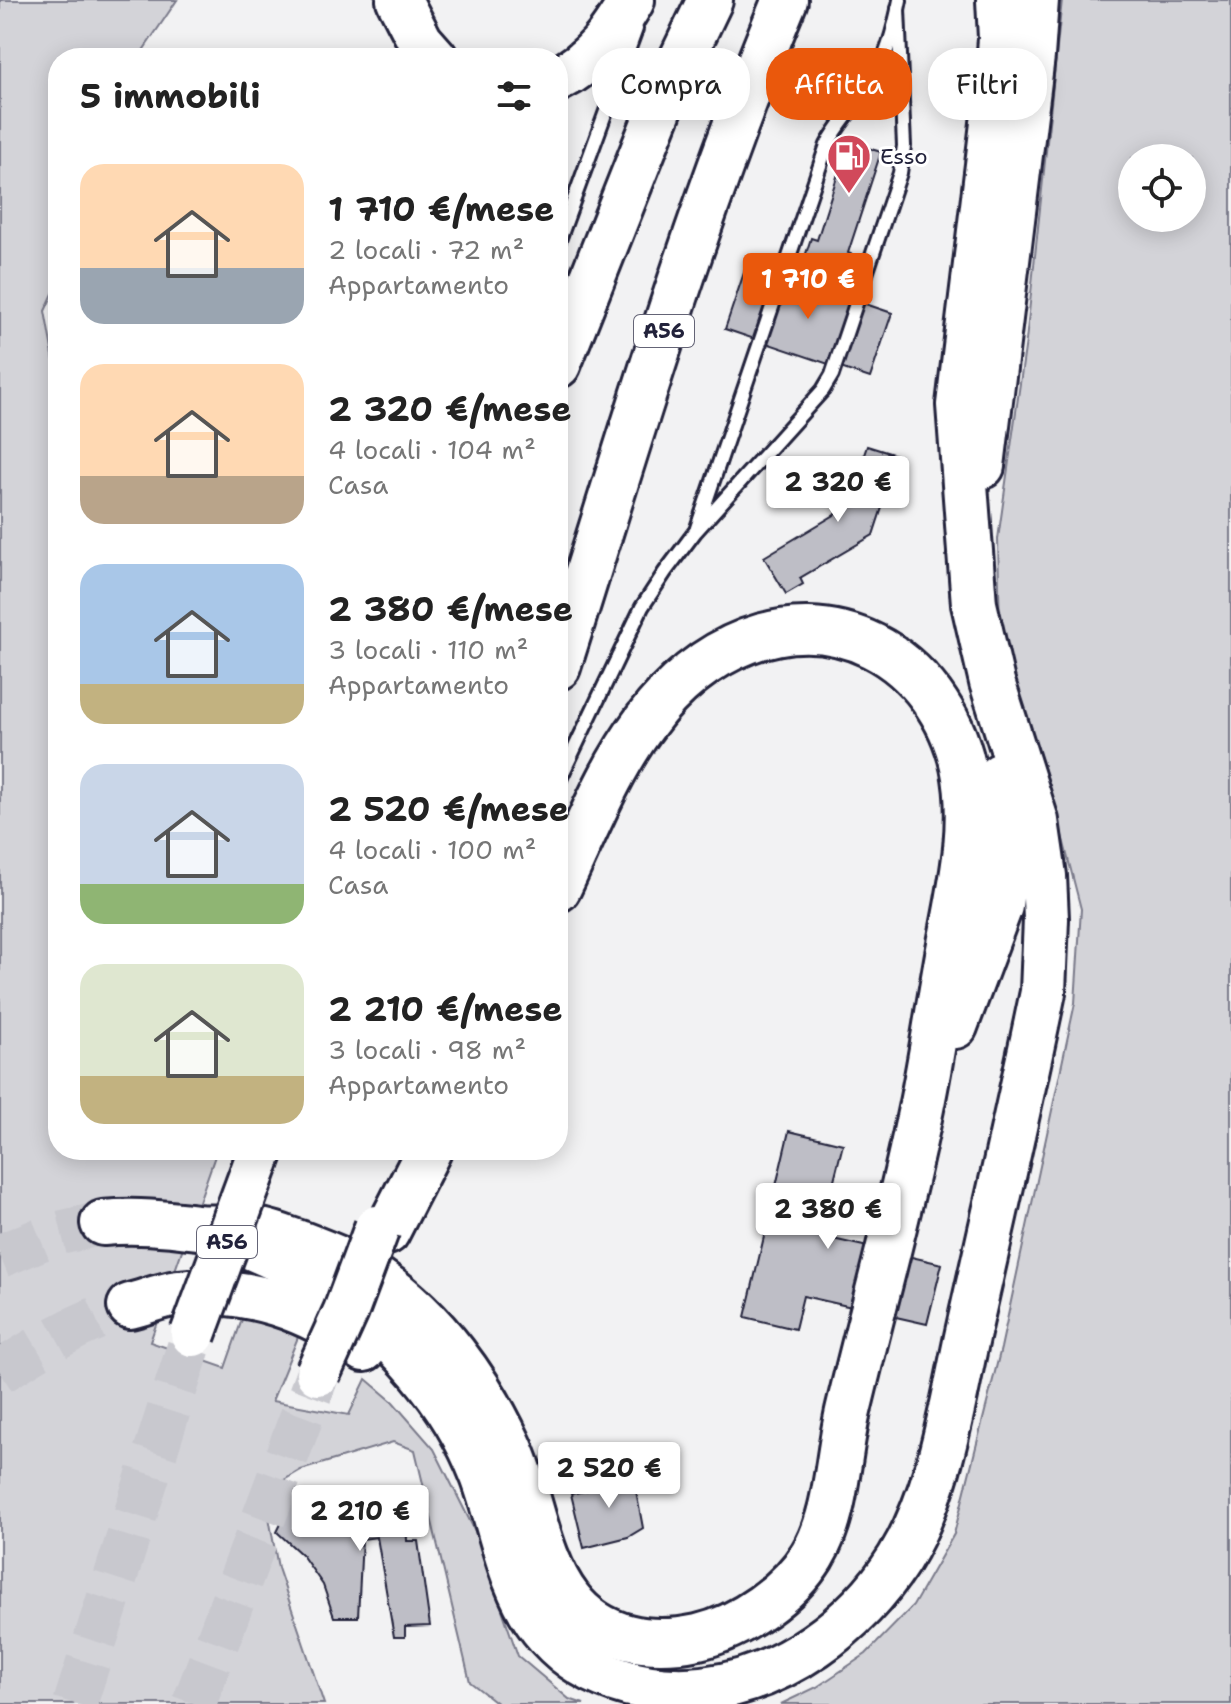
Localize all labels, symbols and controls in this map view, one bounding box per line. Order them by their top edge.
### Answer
chip: Compra [592,48,750,120]
chip: Affitta [766,48,912,120]
chip: Filtri [928,48,1047,120]
text: 5 immobili [80,73,261,119]
icon: filters [492,74,536,118]
fuel station icon: Esso [825,132,873,195]
place label: Esso [880,142,928,171]
map controls [1118,144,1206,232]
button: locate [1118,144,1206,232]
text: 1 710 €/mese [328,186,554,232]
icon: home [144,196,240,292]
text: 2 locali · 72 m² [328,232,524,267]
pin: 1 710 € [734,253,882,321]
text: 1 710 € [761,261,855,296]
text: Appartamento [328,267,509,302]
road number: A56 [634,315,694,347]
text: 2 320 €/mese [328,386,572,432]
icon: home [144,396,240,492]
text: 4 locali · 104 m² [328,432,536,467]
pin: 2 320 € [764,456,912,524]
text: 2 320 € [784,464,892,499]
text: Casa [328,467,388,502]
text: 2 380 €/mese [328,586,573,632]
icon: home [144,596,240,692]
text: 3 locali · 110 m² [328,632,529,667]
text: Appartamento [328,667,509,702]
text: 2 520 €/mese [328,786,569,832]
icon: home [144,796,240,892]
text: 4 locali · 100 m² [328,832,537,867]
text: Casa [328,867,388,902]
text: 2 210 €/mese [328,986,563,1032]
icon: home [144,996,240,1092]
text: 3 locali · 98 m² [328,1032,526,1067]
text: Appartamento [328,1067,509,1102]
pin: 2 380 € [754,1183,902,1251]
text: 2 380 € [774,1191,882,1226]
road number: A56 [197,1226,257,1258]
pin: 2 520 € [535,1442,683,1510]
text: 2 520 € [556,1450,662,1485]
pin: 2 210 € [286,1485,434,1553]
text: 2 210 € [310,1493,410,1528]

